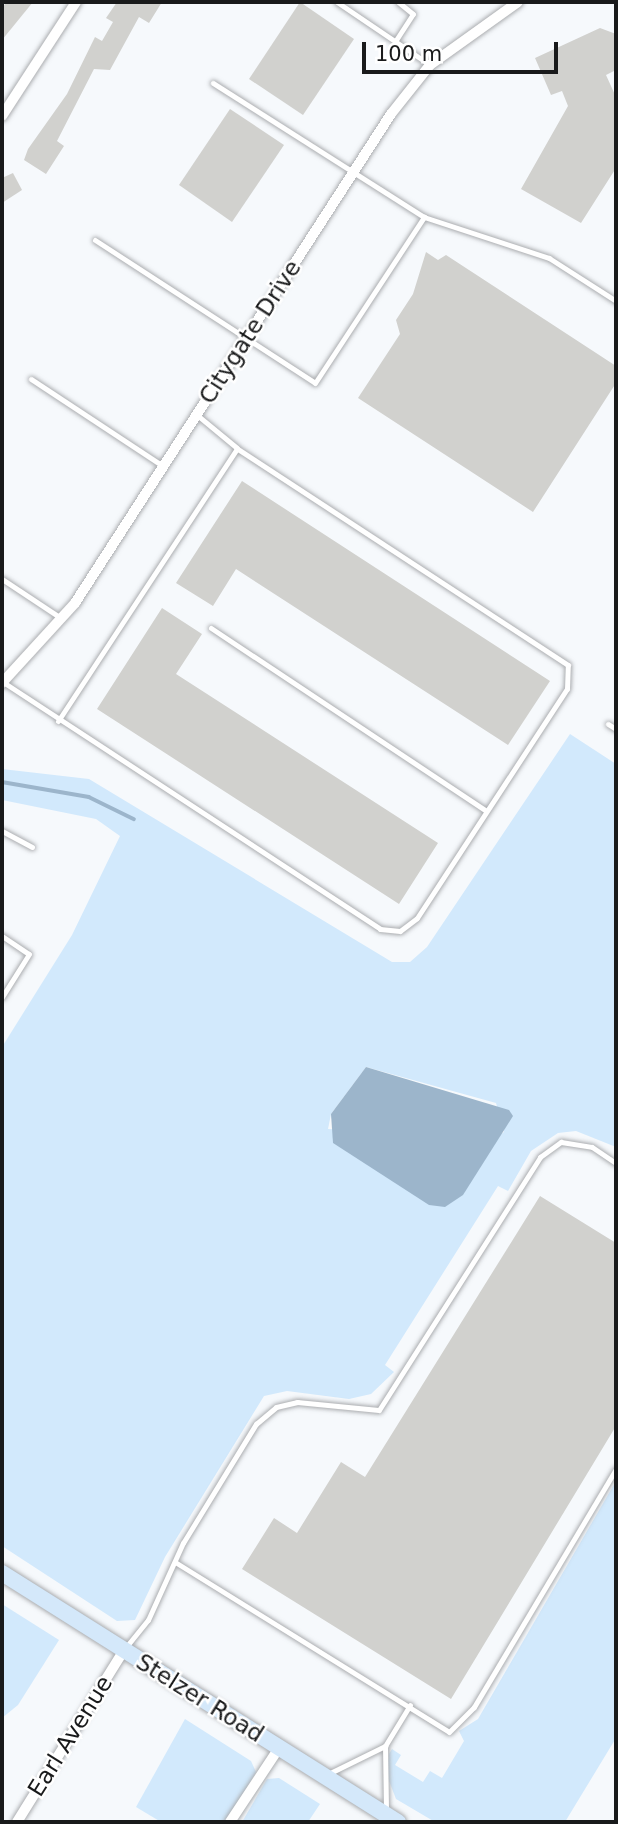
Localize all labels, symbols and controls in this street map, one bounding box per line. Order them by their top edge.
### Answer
scale bar [366,28,562,72]
text: 100 m [375,42,442,66]
street label: Citygate Drive [193,255,307,409]
street label: Stelzer Road [131,1648,269,1748]
street label: Earl Avenue [22,1670,118,1802]

